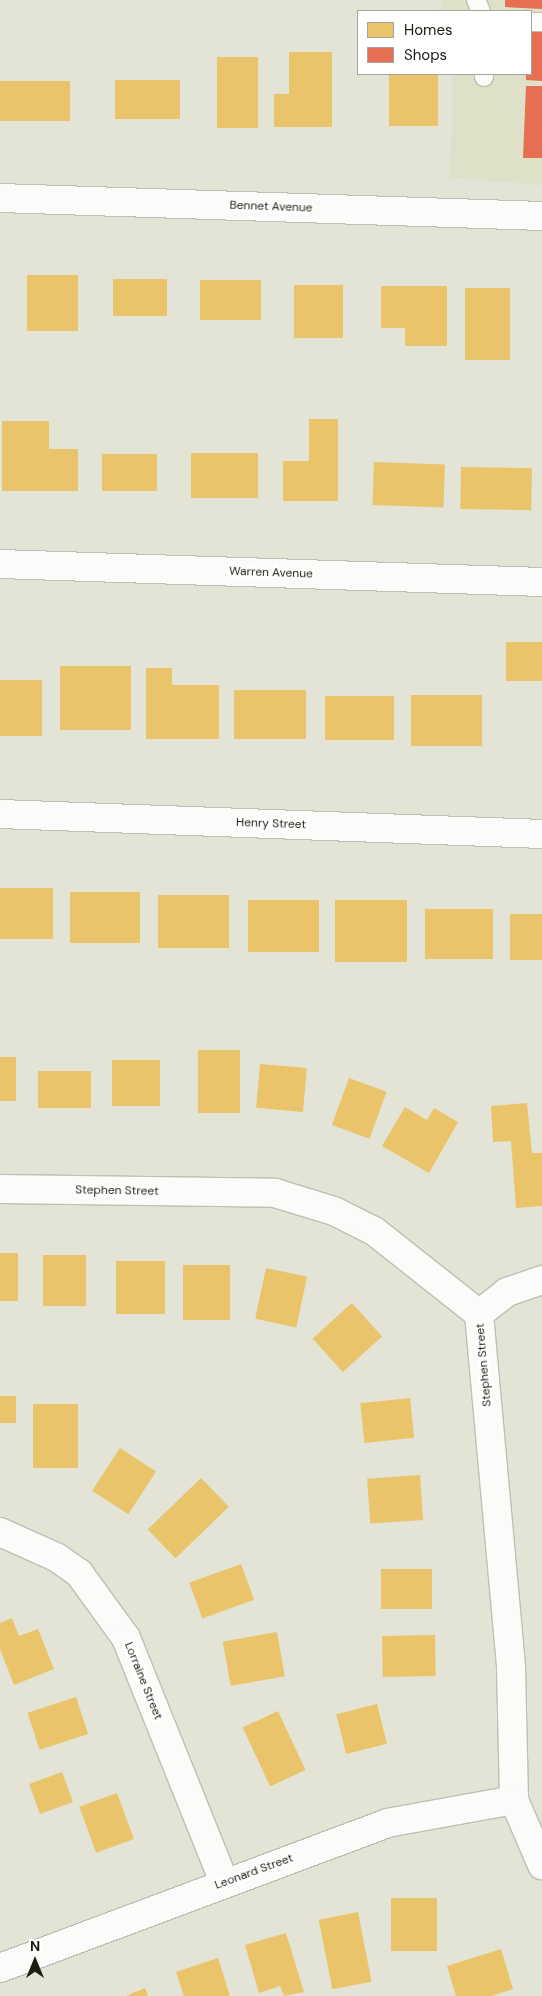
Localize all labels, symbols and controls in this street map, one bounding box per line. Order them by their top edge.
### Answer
legend [357,10,532,75]
text: Homes [404,20,453,40]
text: Shops [404,45,447,65]
street label: Bennet Avenue [229,198,313,216]
street label: Warren Avenue [229,564,313,582]
street label: Henry Street [236,816,306,832]
street label: Stephen Street [75,1183,159,1199]
street label: Stephen Street [473,1323,495,1407]
street label: Lorraine Street [121,1640,165,1722]
street label: Leonard Street [213,1851,295,1893]
north arrow [10,1936,60,1986]
text: N [30,1937,40,1955]

